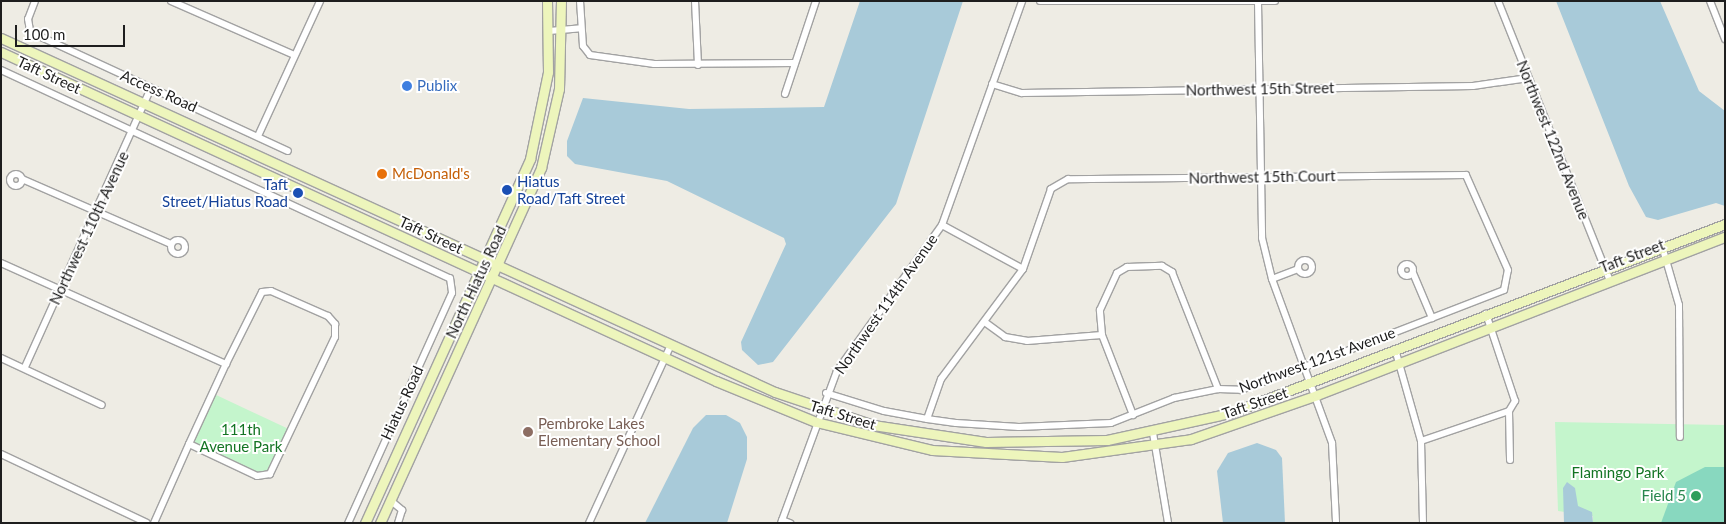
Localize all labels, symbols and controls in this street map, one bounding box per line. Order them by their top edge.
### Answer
scale bar [18,15,128,47]
text: 100 m [23,25,65,43]
street label: Taft Street [14,52,84,98]
street label: Northwest 122nd Avenue [1513,58,1593,222]
street label: Access Road [118,66,200,116]
place label: Publix [417,77,457,95]
street label: Northwest 15th Street [1186,79,1334,99]
marker: Publix [401,80,413,92]
street label: Northwest 110th Avenue [45,148,133,308]
place label: McDonald's [392,165,470,183]
street label: Northwest 15th Court [1188,167,1336,187]
marker: McDonald's [376,168,388,180]
place label: Hiatus Road/Taft Street [517,172,625,207]
place label: Taft Street/Hiatus Road [162,175,288,210]
marker: Hiatus Road/Taft Street [501,184,513,196]
marker: Taft Street/Hiatus Road [292,187,304,199]
street label: Taft Street [396,212,466,258]
street label: North Hiatus Road [442,223,510,341]
street label: Northwest 114th Avenue [831,230,941,378]
street label: Taft Street [1597,235,1667,277]
street label: Northwest 121st Avenue [1236,323,1398,397]
street label: Hiatus Road [377,363,427,443]
street label: Taft Street [1220,383,1290,423]
street label: Taft Street [808,396,878,434]
place label: Pembroke Lakes Elementary School [538,414,661,449]
park label: 111th Avenue Park [200,420,282,455]
marker: Pembroke Lakes Elementary School [522,426,534,438]
park label: Flamingo Park [1572,464,1664,482]
place label: Field 5 [1642,487,1686,505]
marker: Field 5 [1690,490,1702,502]

